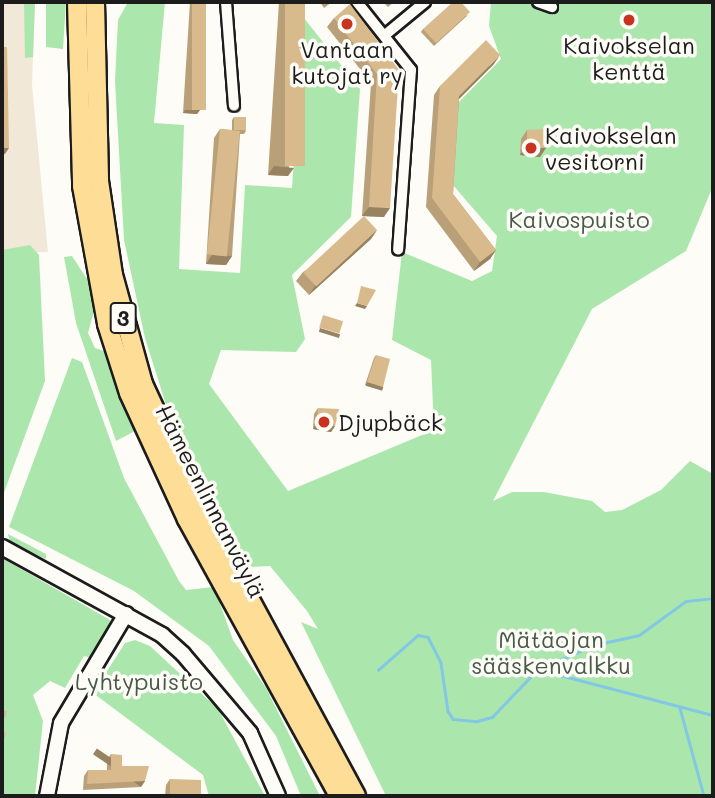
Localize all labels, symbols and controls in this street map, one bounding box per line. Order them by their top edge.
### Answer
marker: Kaivokselan kenttä [621,12,637,28]
marker: Vantaan kutojat ry [339,16,355,32]
place label: Kaivokselan kenttä [563,31,695,85]
place label: Vantaan kutojat ry [291,35,403,89]
place label: Kaivokselan vesitorni [545,121,677,175]
marker: Kaivokselan vesitorni [523,140,539,156]
park label: Kaivospuisto [508,205,650,233]
road number: 3 [109,300,137,336]
street label: Hämeenlinnanväylä [150,400,272,602]
place label: Djupbäck [338,408,443,436]
marker: Djupbäck [316,414,332,430]
park label: Mätäojan sääskenvalkku [471,625,631,679]
park label: Lyhtypuisto [75,667,203,695]

